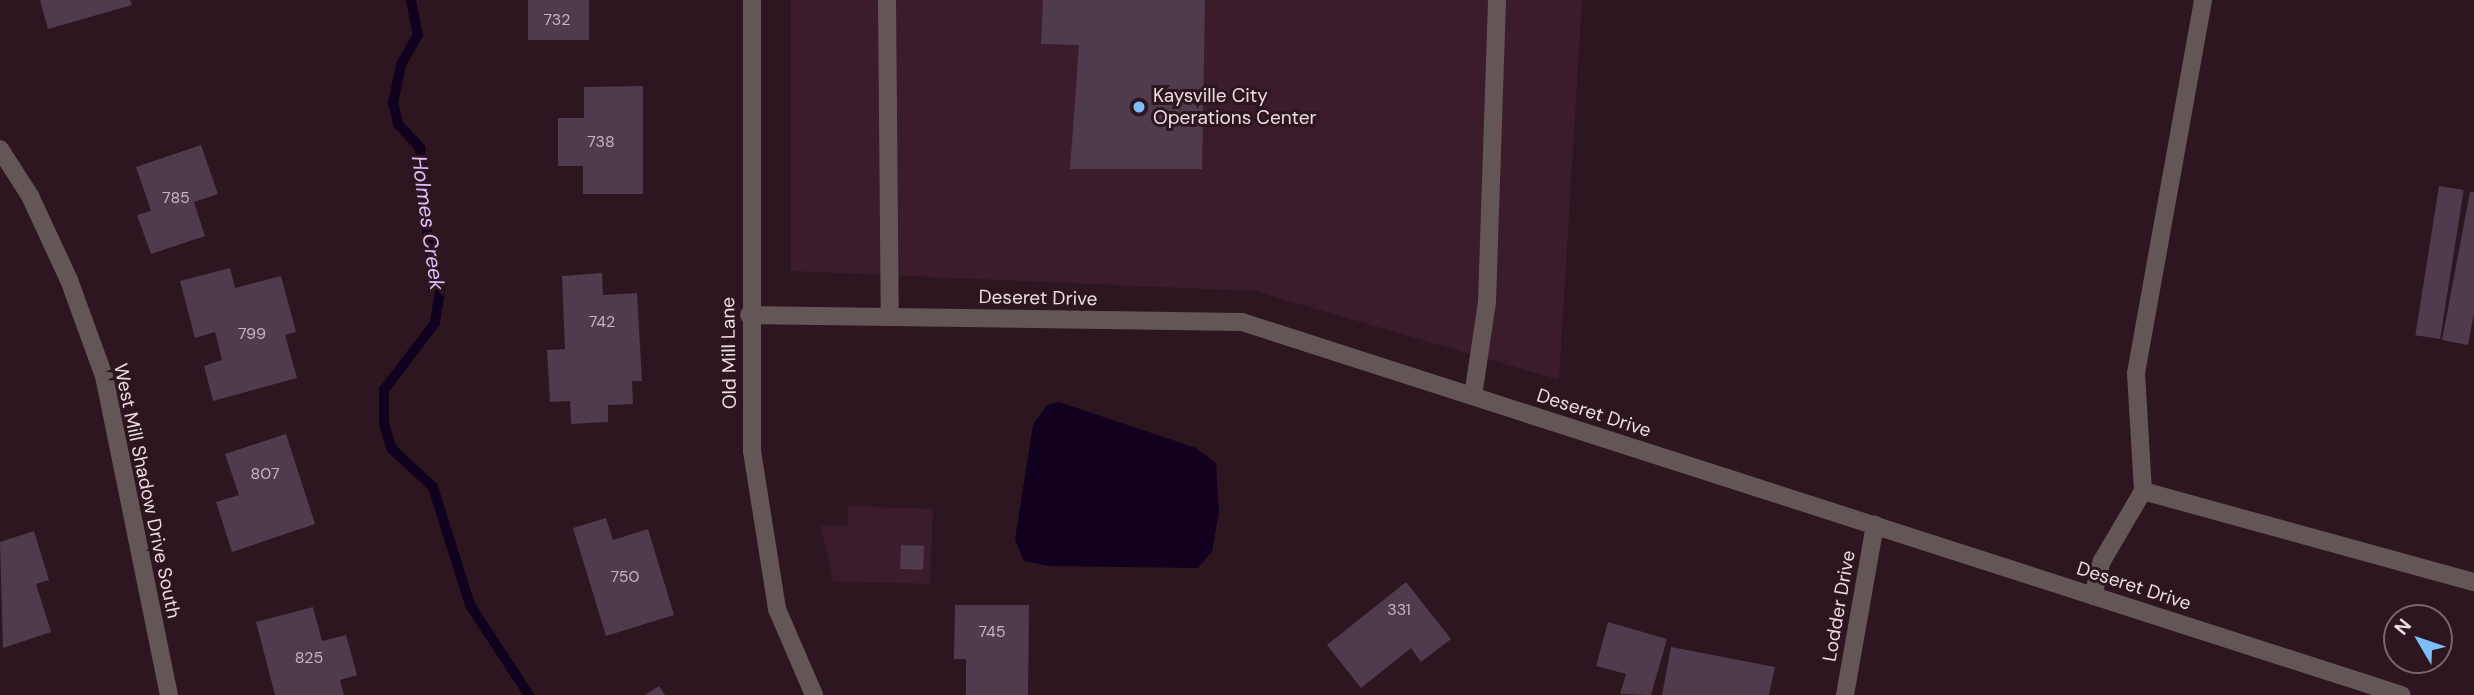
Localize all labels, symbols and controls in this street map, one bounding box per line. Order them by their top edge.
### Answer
house number: 732 [544,10,570,30]
place label: Kaysville City Operations Center [1153,85,1317,129]
marker: Kaysville City Operations Center [1131,99,1147,115]
house number: 738 [587,132,615,152]
water label: Holmes Creek [406,154,450,292]
house number: 785 [162,188,190,208]
street label: Deseret Drive [978,286,1098,310]
street label: Old Mill Lane [717,297,741,409]
house number: 742 [589,312,615,332]
house number: 799 [238,324,266,344]
street label: West Mill Shadow Drive South [109,361,185,621]
street label: Deseret Drive [1534,384,1654,442]
house number: 807 [251,464,279,484]
street label: Lodder Drive [1818,549,1860,663]
street label: Deseret Drive [2074,557,2194,615]
house number: 750 [611,567,639,587]
house number: 331 [1387,600,1411,620]
north arrow [2383,604,2453,674]
text: N [2389,613,2417,640]
house number: 745 [978,622,1006,642]
house number: 825 [295,648,323,668]

